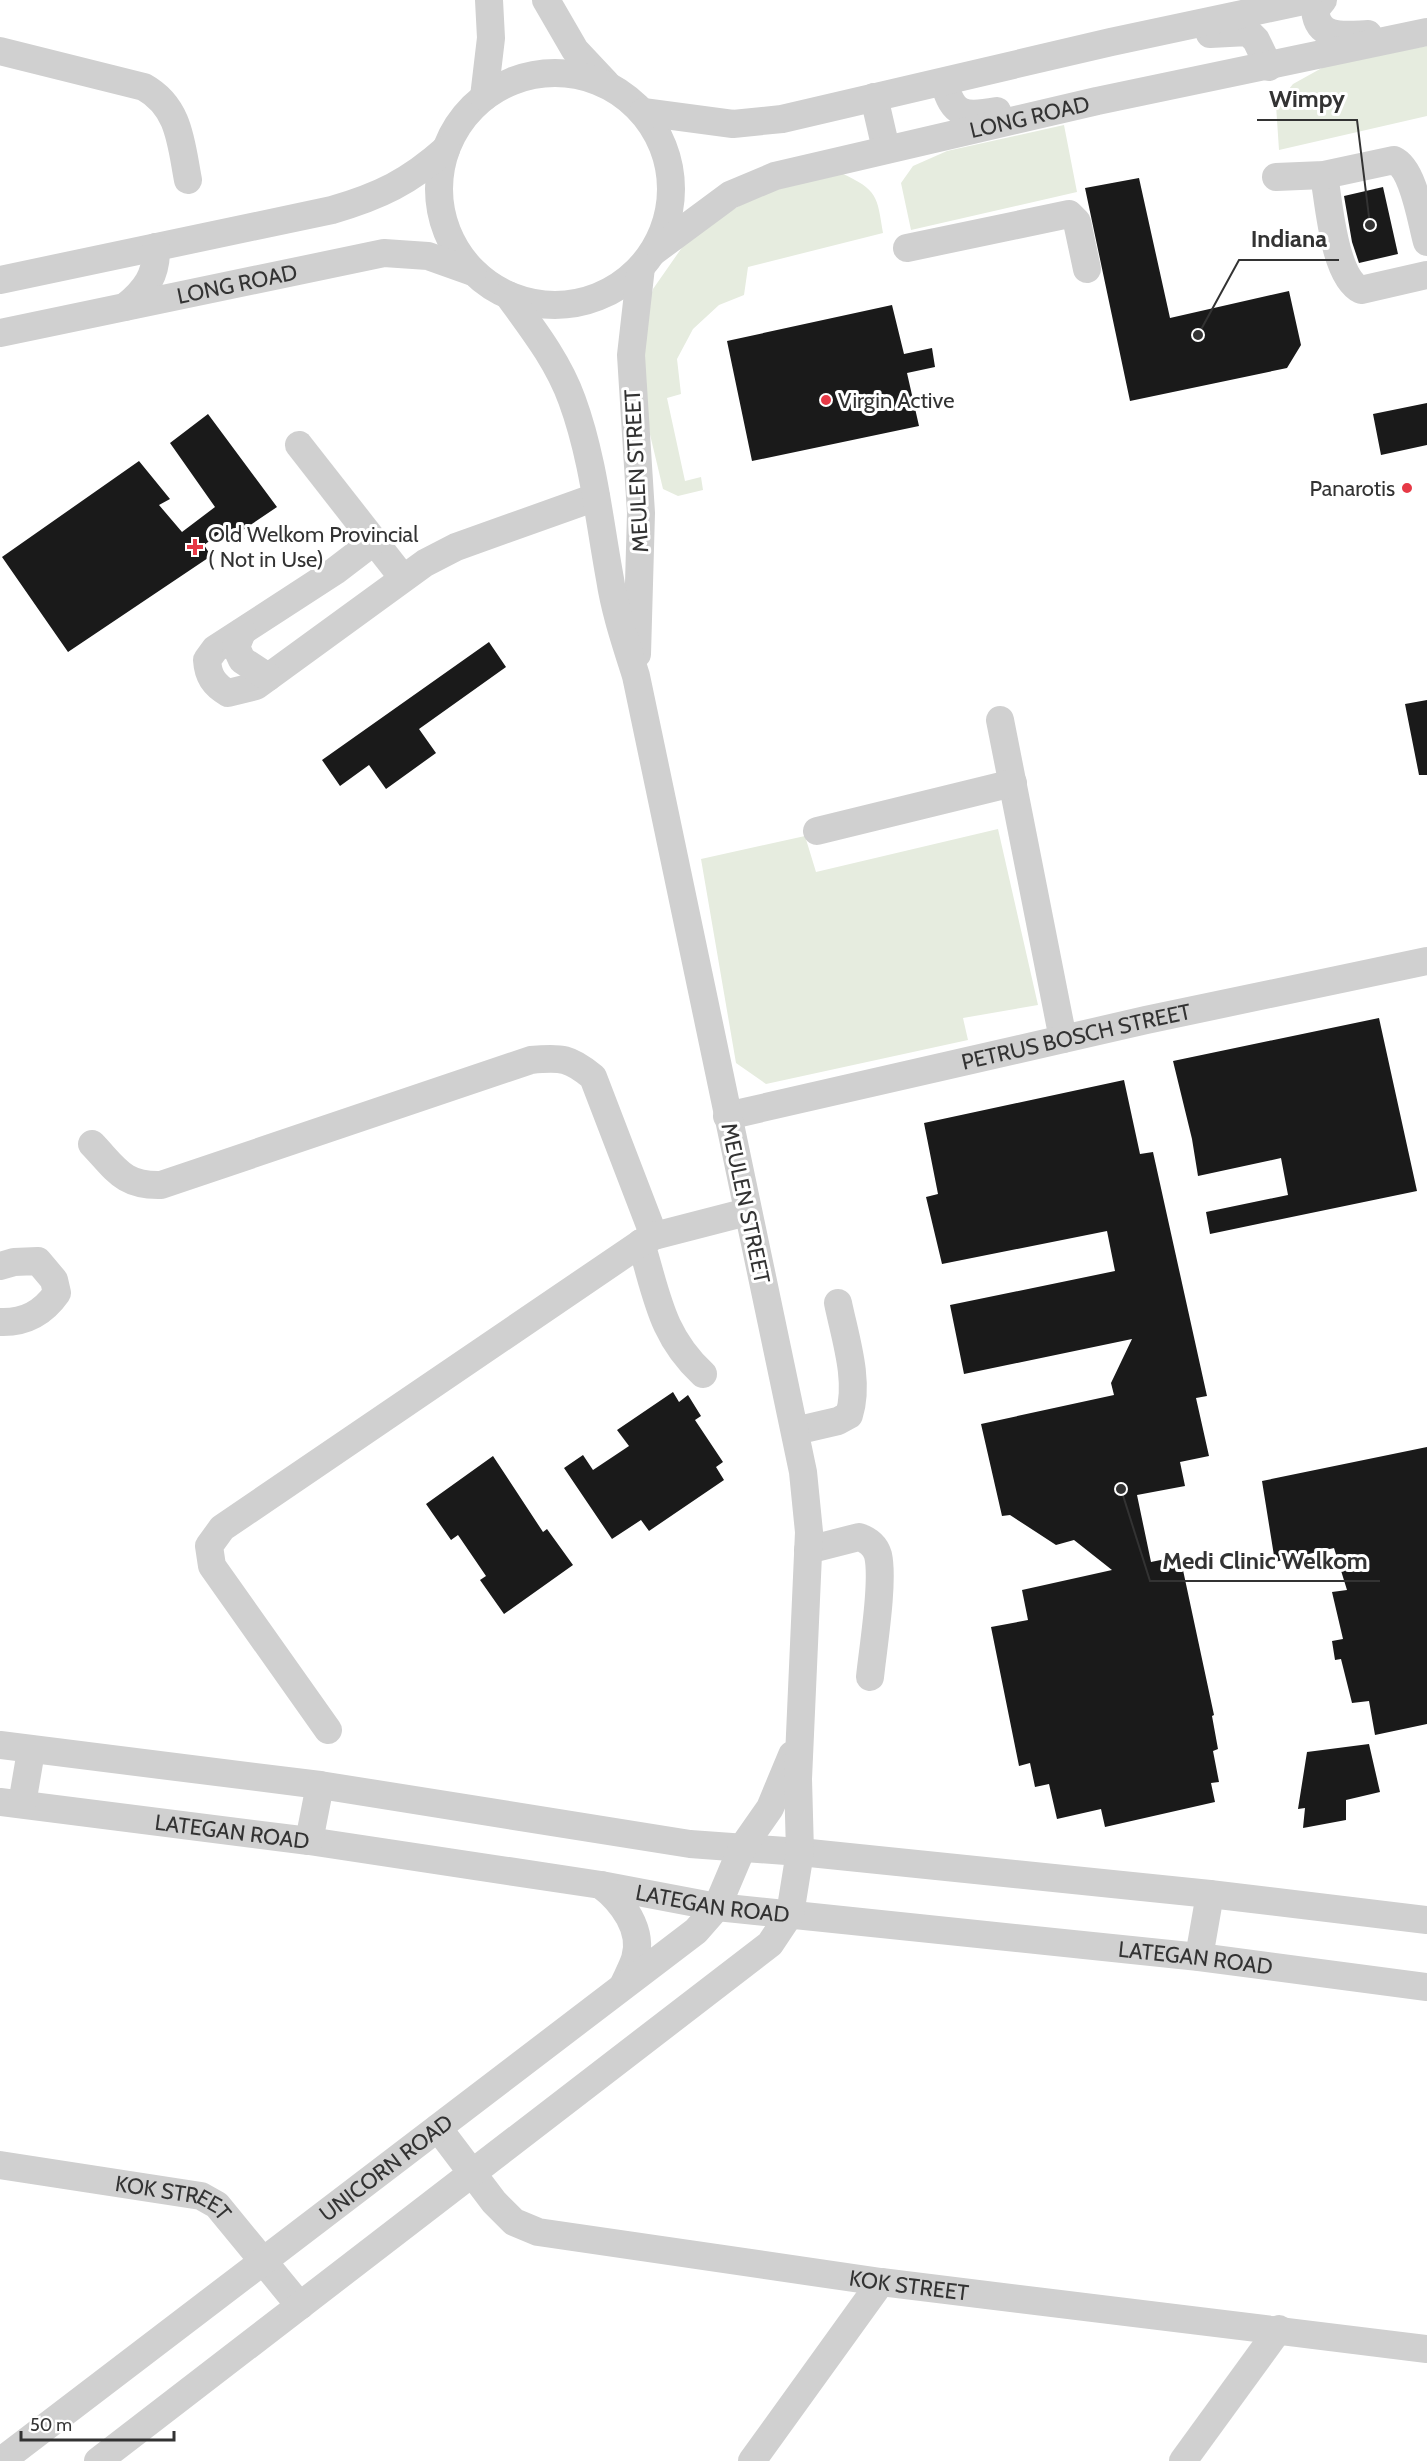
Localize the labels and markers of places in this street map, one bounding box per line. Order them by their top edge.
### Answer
callout: Wimpy [1257,78,1357,120]
callout: Indiana [1239,218,1339,260]
place label: Virgin Active [838,387,954,414]
marker: Virgin Active [819,393,833,407]
place label: Panarotis [1310,475,1395,502]
marker: Panarotis [1400,481,1414,495]
place label: Old Welkom Provincial ( Not in Use) [208,521,419,573]
marker: Old Welkom Provincial ( Not in Use) [186,538,204,556]
callout: Medi Clinic Welkom [1150,1539,1380,1581]

